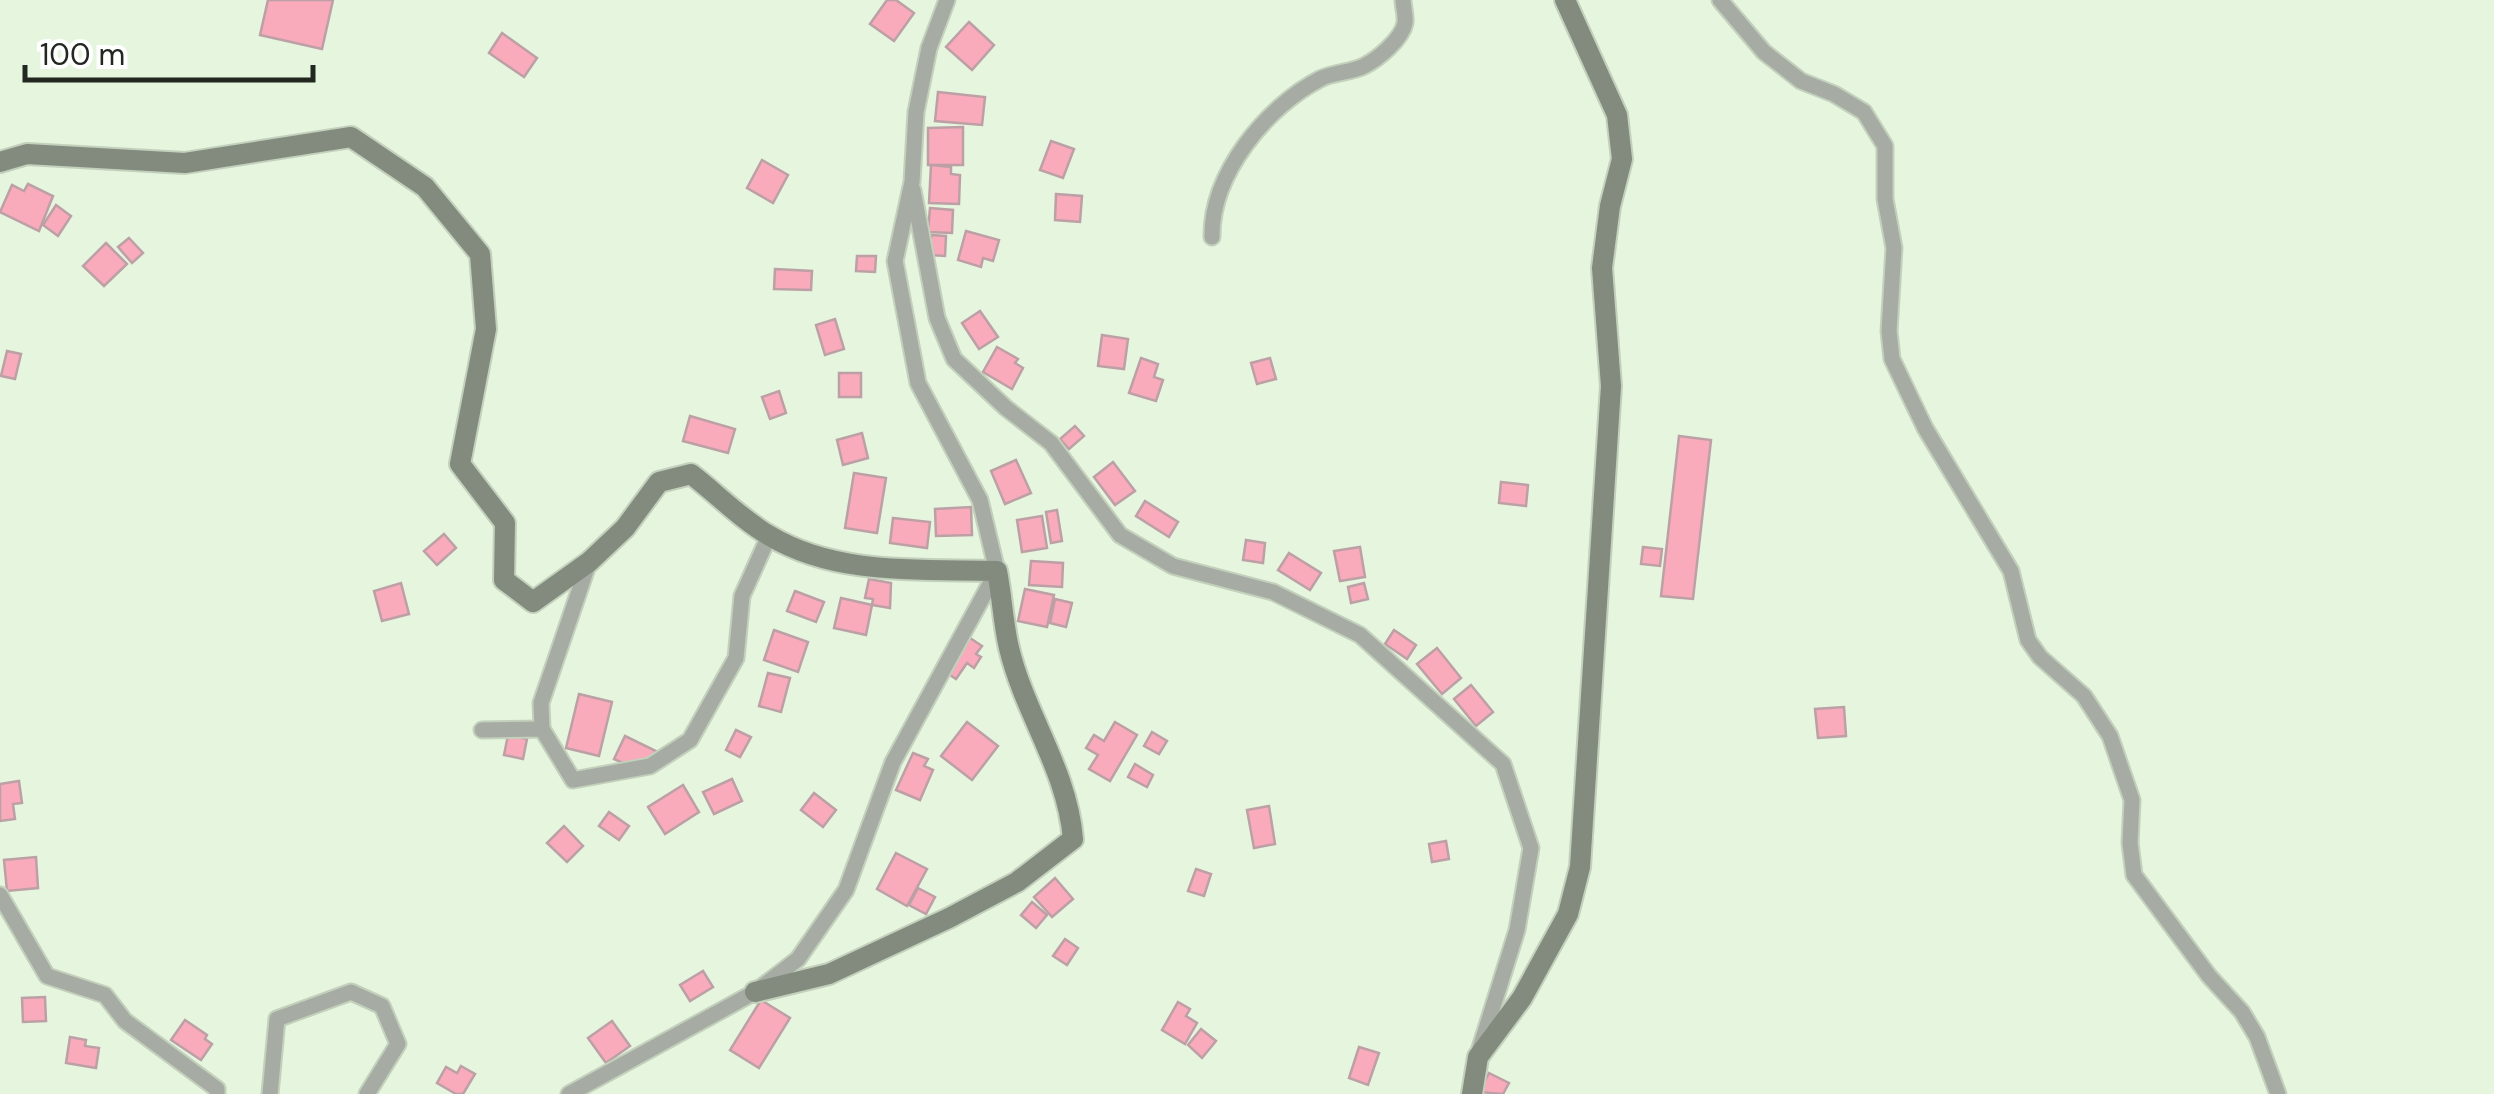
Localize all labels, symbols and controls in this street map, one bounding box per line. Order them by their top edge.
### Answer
scale bar [25,20,312,82]
text: 100 m [40,35,125,74]

